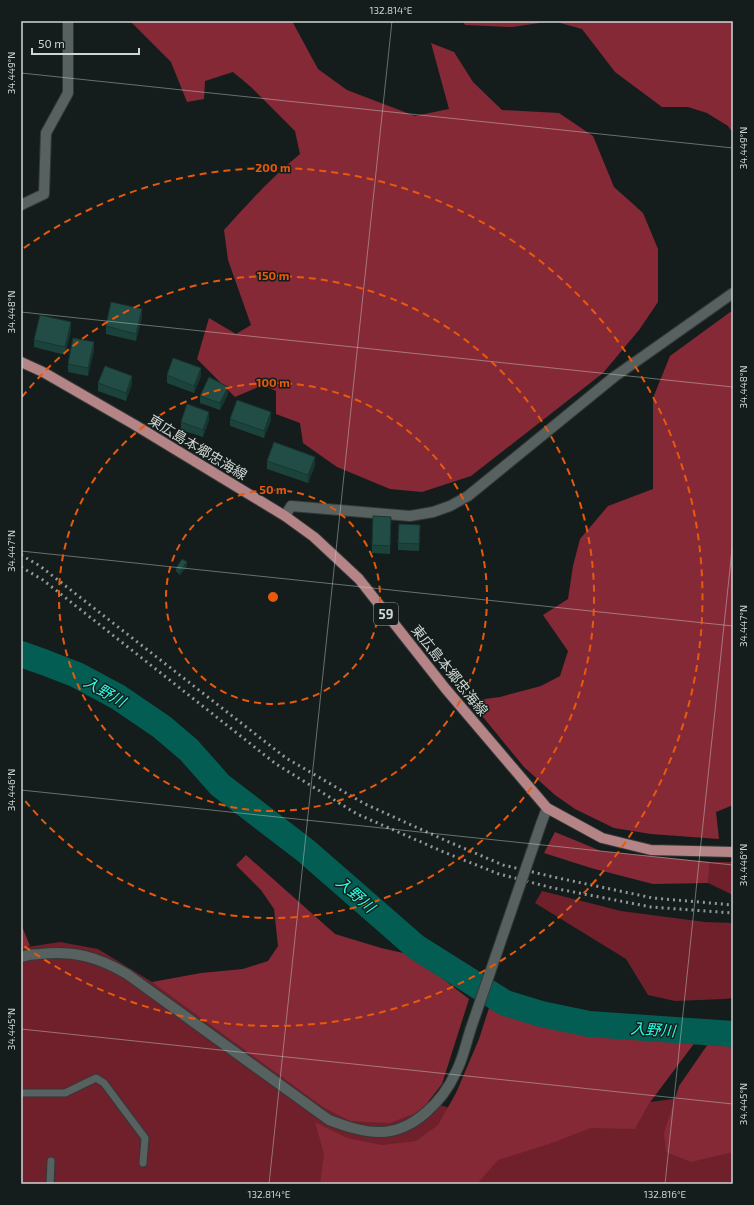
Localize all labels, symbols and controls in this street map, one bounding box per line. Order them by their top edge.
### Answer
text: 132.814°E [370,4,413,16]
scale bar [32,30,139,56]
text: 50 m [38,36,65,50]
text: 34.449°N [5,52,17,94]
text: 34.449°N [737,127,749,169]
text: 200 m [255,160,291,174]
text: 150 m [257,268,289,282]
text: 34.448°N [5,291,17,333]
text: 34.448°N [737,366,749,408]
text: 100 m [256,375,290,389]
street label: 東広島本郷忠海線 [146,411,250,483]
text: 50 m [259,482,287,496]
text: 34.447°N [5,530,17,572]
centre of rings [266,590,280,604]
road number: 59 [374,603,398,625]
text: 34.447°N [737,605,749,647]
street label: 東広島本郷忠海線 [408,621,492,719]
water label: 入野川 [81,672,131,711]
text: 34.446°N [5,769,17,811]
text: 34.446°N [737,844,749,886]
water label: 入野川 [333,872,380,917]
text: 34.445°N [5,1008,17,1050]
water label: 入野川 [630,1018,678,1040]
text: 34.445°N [737,1083,749,1125]
text: 132.814°E [248,1188,291,1200]
text: 132.816°E [644,1188,687,1200]

